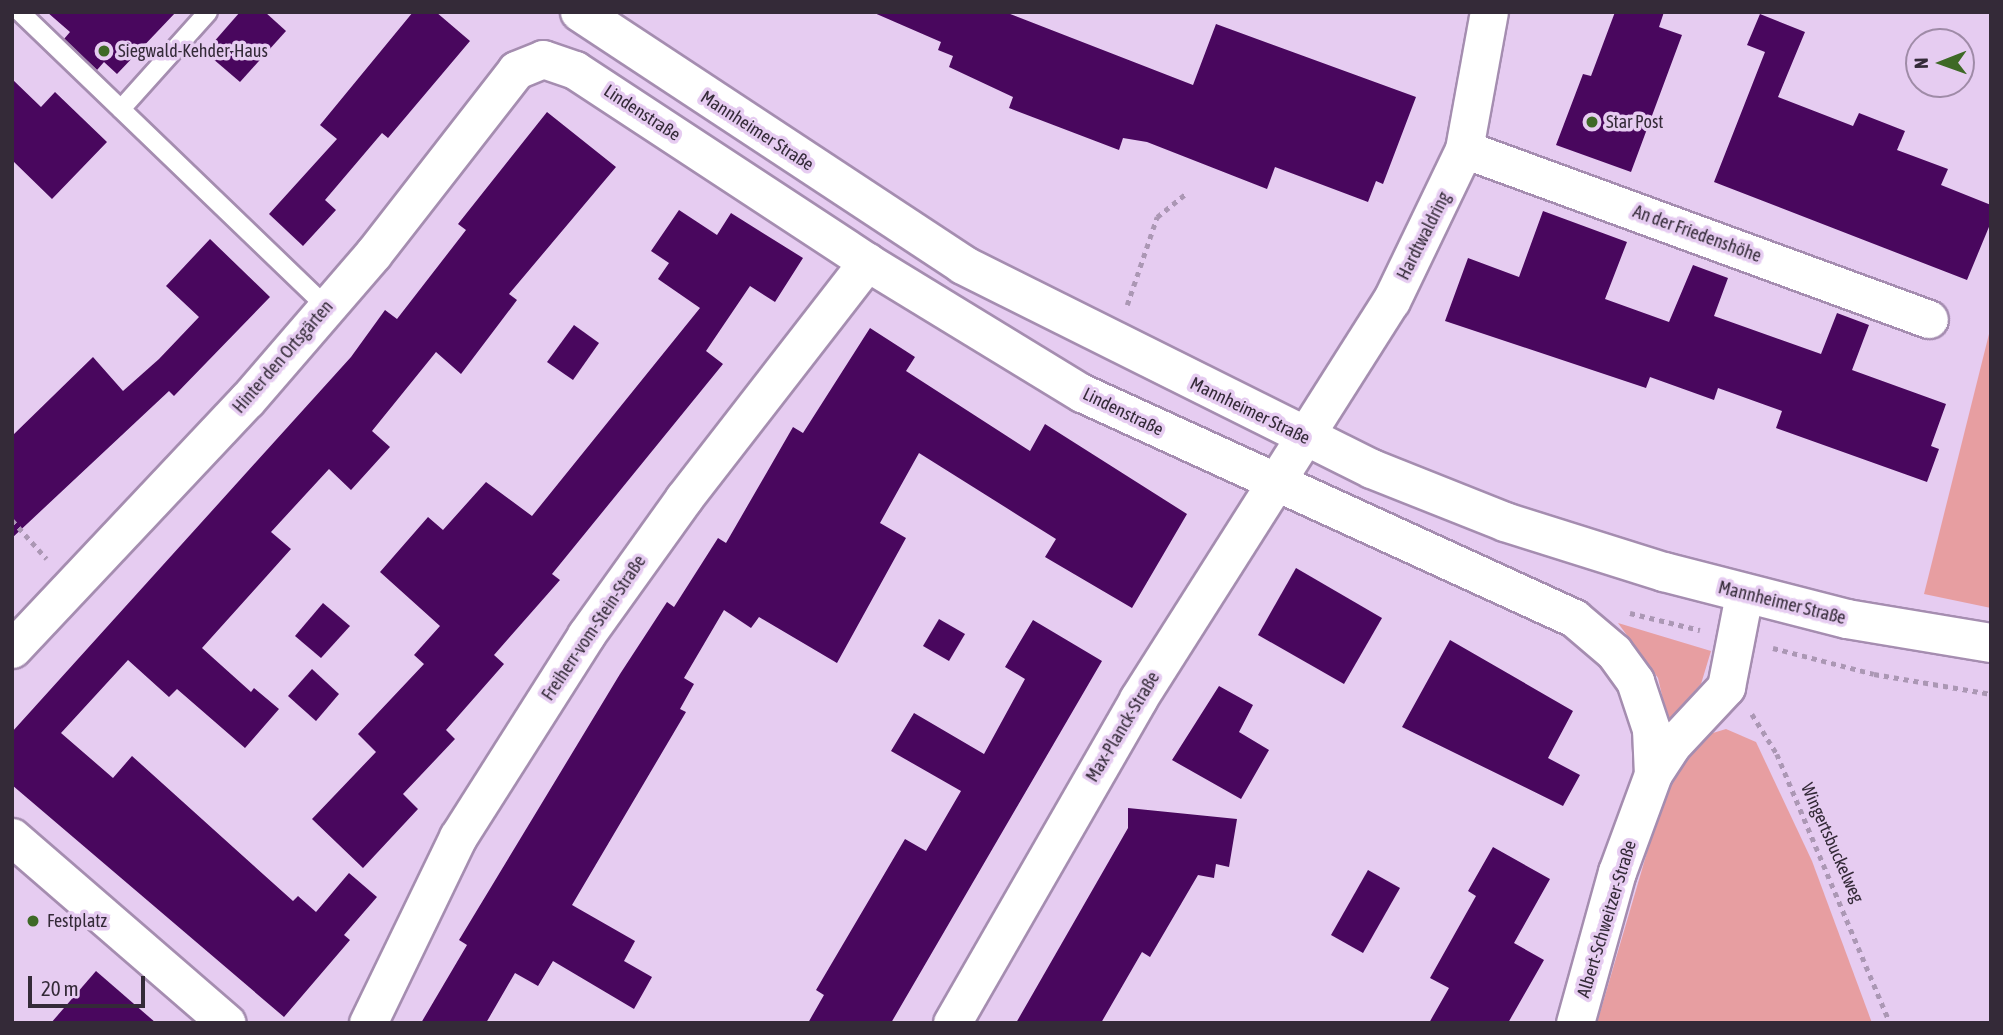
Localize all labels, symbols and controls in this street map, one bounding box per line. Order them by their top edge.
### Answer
north arrow [1905,28,1975,98]
place label: Siegwald-Kehder-Haus [118,40,268,62]
marker: Siegwald-Kehder-Haus [96,43,112,59]
text: N [1910,58,1932,69]
street label: Lindenstraße [600,80,684,146]
street label: Mannheimer Straße [696,86,818,176]
place label: Star Post [1606,111,1664,133]
marker: Star Post [1584,114,1600,130]
street label: Hardtwaldring [1393,188,1455,284]
street label: An der Friedenshöhe [1630,201,1764,267]
street label: Hinter den Ortsgärten [228,296,338,418]
street label: Mannheimer Straße [1187,373,1313,449]
street label: Lindenstraße [1079,383,1167,441]
street label: Freiherr-vom-Stein-Straße [537,551,651,705]
street label: Mannheimer Straße [1716,577,1848,629]
street label: Max-Planck-Straße [1082,668,1164,786]
street label: Wingertsbuckelweg [1796,780,1868,906]
street label: Albert-Schweitzer-Straße [1573,838,1641,1000]
place label: Festplatz [47,910,107,932]
marker: Festplatz [25,913,41,929]
scale bar [32,962,149,1006]
text: 20 m [41,976,79,1000]

